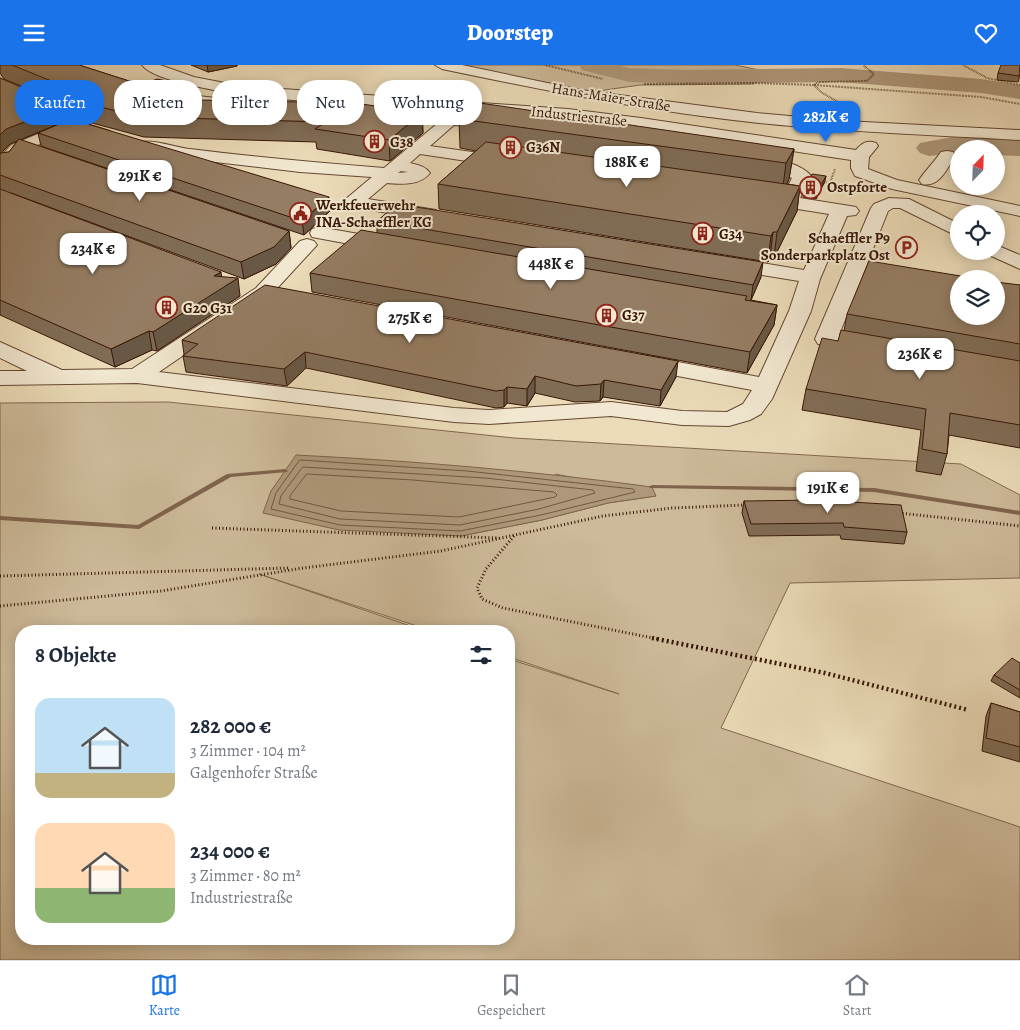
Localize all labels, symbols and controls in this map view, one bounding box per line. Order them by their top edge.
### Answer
text: Doorstep [467,18,553,48]
icon: menu [20,19,48,47]
icon: heart [972,19,1000,47]
street label: Hans-Maier-Straße [550,78,672,116]
chip: Kaufen [15,80,104,125]
chip: Mieten [114,80,202,125]
chip: Filter [212,80,287,125]
chip: Neu [297,80,364,125]
chip: Wohnung [374,80,482,125]
street label: Industriestraße [530,101,628,131]
pin: 282K € [785,101,867,143]
text: 282K € [803,106,849,128]
building icon: G38 [362,130,386,154]
place label: G38 [390,132,413,152]
building icon: G36N [498,135,522,159]
place label: G36N [526,137,560,157]
north arrow [950,140,1005,195]
map controls [950,140,1005,325]
pin: 188K € [586,145,668,188]
text: 188K € [605,151,649,173]
pin: 291K € [99,159,181,202]
text: 291K € [118,165,162,187]
building icon: Ostpforte [799,175,823,199]
place label: Ostpforte [827,177,887,197]
place label: Werkfeuerwehr INA-Schaeffler KG [315,195,432,232]
public building icon: Werkfeuerwehr INA-Schaeffler KG [288,202,312,226]
button: locate [950,205,1005,260]
building icon: G34 [691,222,715,246]
place label: G34 [719,224,742,244]
place label: Schaeffler P9 Sonderparkplatz Ost [761,228,890,265]
pin: 234K € [52,233,134,275]
parking icon: Schaeffler P9 Sonderparkplatz Ost [894,235,918,259]
text: 234K € [71,238,115,260]
pin: 448K € [510,247,592,290]
text: 448K € [528,253,574,275]
button: layers [950,270,1005,325]
building icon: G20 G31 [155,296,179,320]
place label: G20 G31 [183,298,232,318]
pin: 275K € [369,301,451,344]
building icon: G37 [594,303,618,327]
place label: G37 [622,305,645,325]
text: 275K € [388,307,432,329]
pin: 236K € [879,337,961,380]
text: 236K € [898,343,942,365]
pin: 191K € [787,471,869,514]
text: 191K € [807,477,849,499]
text: 8 Objekte [35,641,117,669]
icon: filters [467,641,495,669]
text: 282 000 € [190,712,271,740]
icon: home [75,718,135,778]
text: 3 Zimmer · 104 m² [190,740,306,762]
text: Galgenhofer Straße [190,762,318,784]
text: 234 000 € [190,837,270,865]
icon: home [75,843,135,903]
text: 3 Zimmer · 80 m² [190,865,301,887]
text: Industriestraße [190,887,293,909]
tab: Karte [149,971,180,1020]
tab: Gespeichert [477,971,546,1020]
tab: Start [843,971,871,1020]

